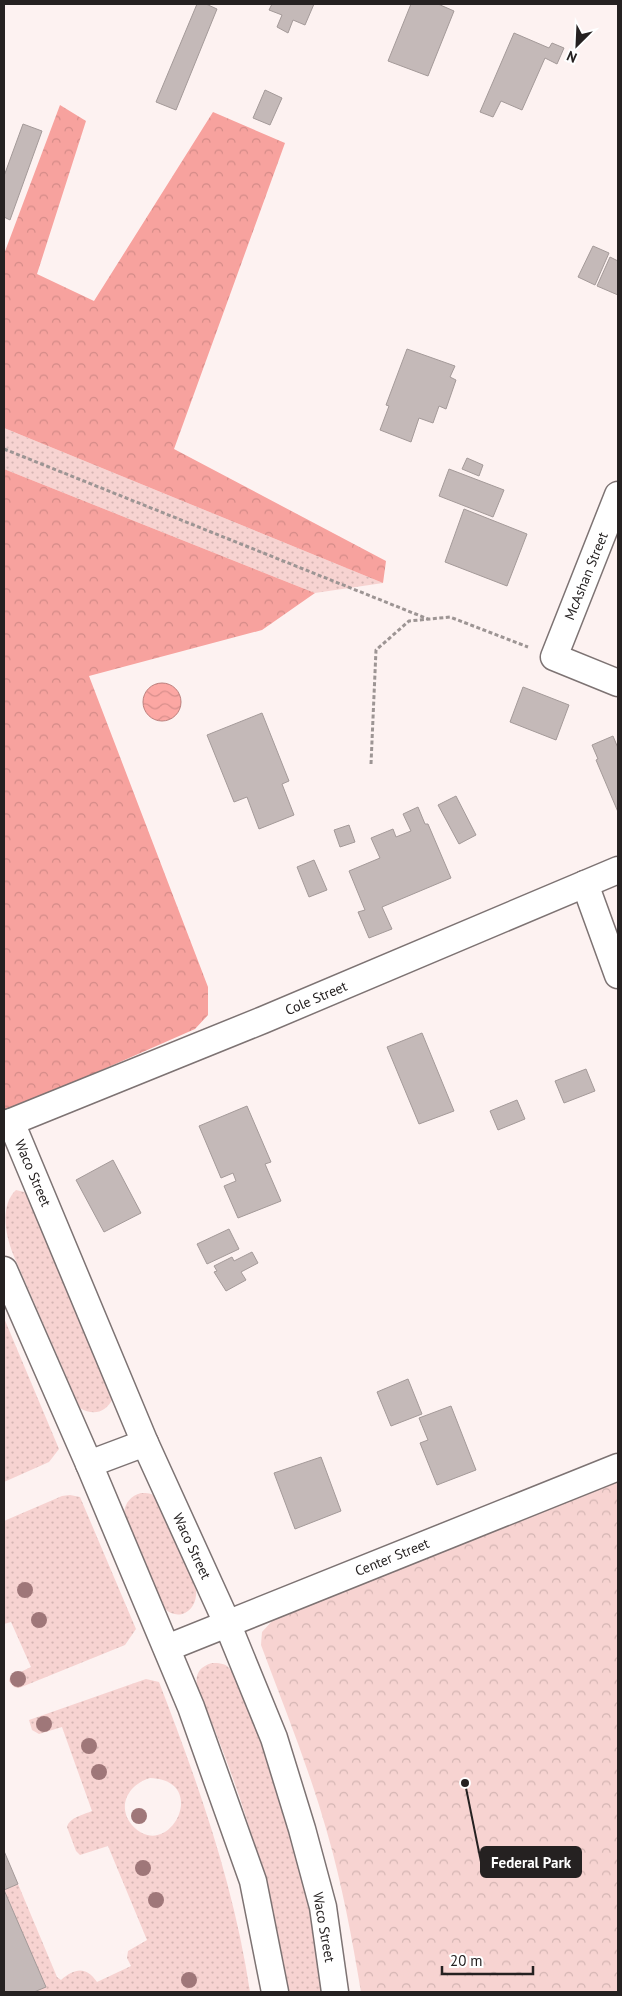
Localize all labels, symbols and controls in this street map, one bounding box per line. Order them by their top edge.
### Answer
north arrow [552,20,602,70]
text: N [564,47,580,67]
street label: McAshan Street [560,529,612,623]
street label: Cole Street [282,977,350,1019]
street label: Waco Street [11,1137,55,1209]
street label: Waco Street [169,1510,215,1582]
street label: Center Street [352,1534,432,1580]
callout: Federal Park [481,1847,581,1877]
text: Federal Park [491,1853,572,1872]
street label: Waco Street [309,1890,339,1964]
scale bar [442,1944,533,1976]
text: 20 m [450,1951,483,1970]

